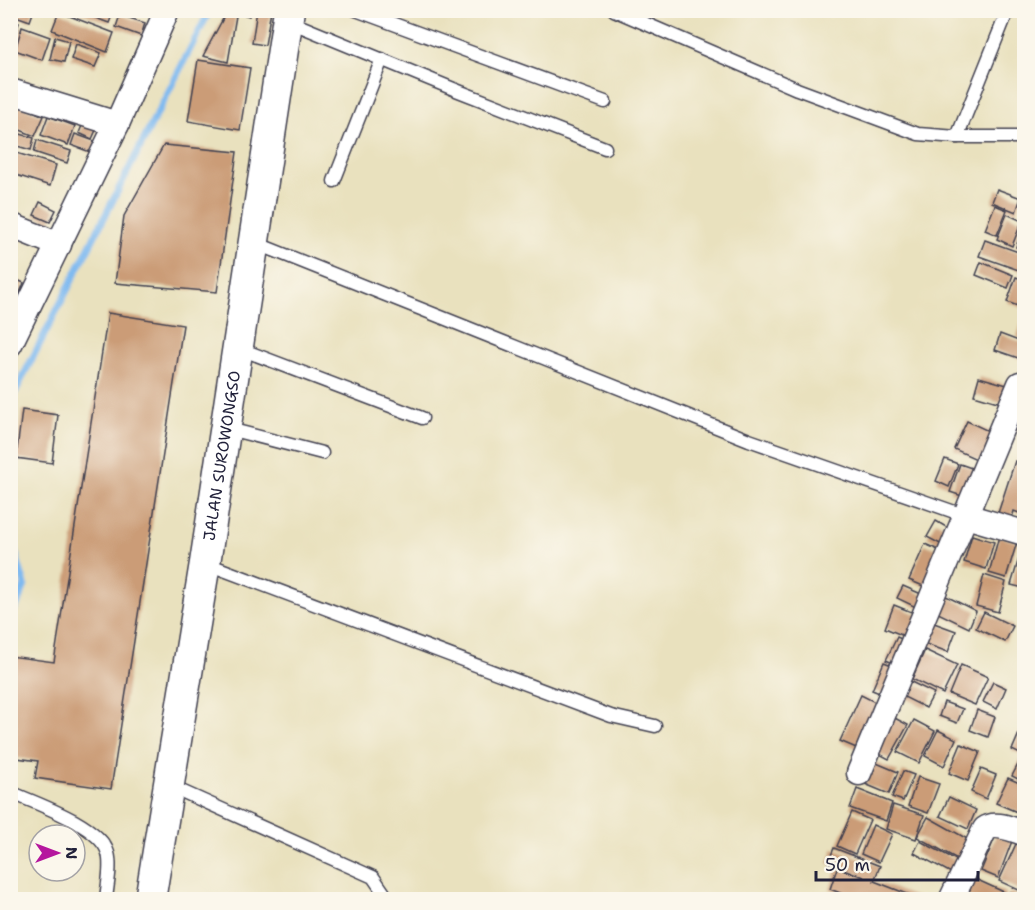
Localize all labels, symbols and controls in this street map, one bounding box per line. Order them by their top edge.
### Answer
street label: JALAN SUROWONGSO [199,369,245,542]
north arrow [27,823,87,883]
scale bar [816,844,978,882]
text: N [61,847,82,859]
text: 50 m [825,853,870,877]

